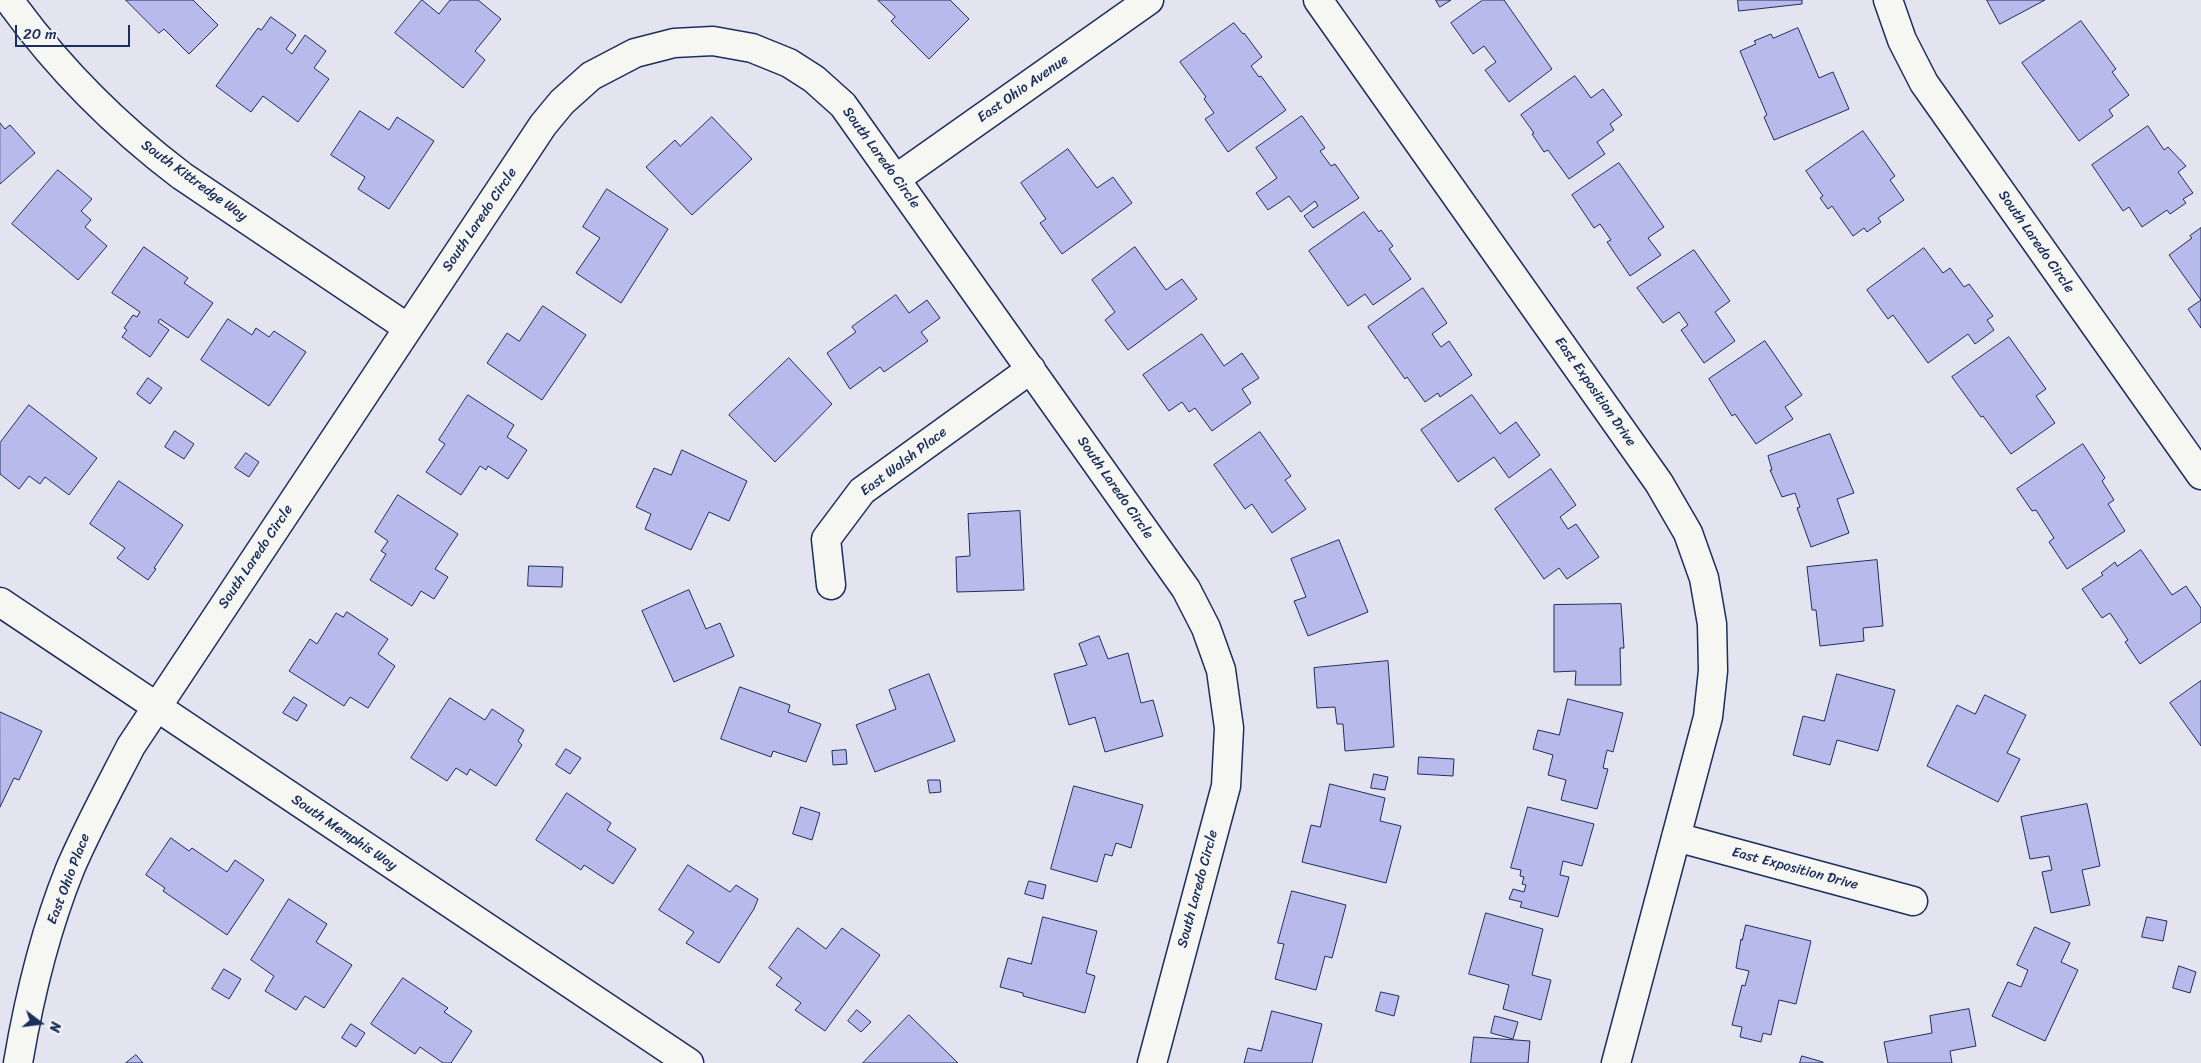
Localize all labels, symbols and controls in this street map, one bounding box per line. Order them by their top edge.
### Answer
scale bar [18,15,132,47]
text: 20 m [23,21,57,47]
street label: East Ohio Avenue [974,52,1072,126]
street label: South Laredo Circle [839,104,923,212]
street label: South Kittredge Way [138,137,250,225]
street label: South Laredo Circle [439,165,521,275]
street label: South Laredo Circle [1994,187,2078,297]
street label: East Exposition Drive [1551,334,1639,450]
street label: East Walsh Place [857,424,951,500]
street label: South Laredo Circle [1073,433,1157,543]
street label: South Laredo Circle [215,502,297,612]
street label: South Memphis Way [288,791,400,875]
street label: South Laredo Circle [1174,828,1222,950]
street label: East Ohio Place [44,831,94,927]
street label: East Exposition Drive [1730,844,1860,894]
north arrow [15,998,65,1048]
text: N [42,1019,68,1035]

